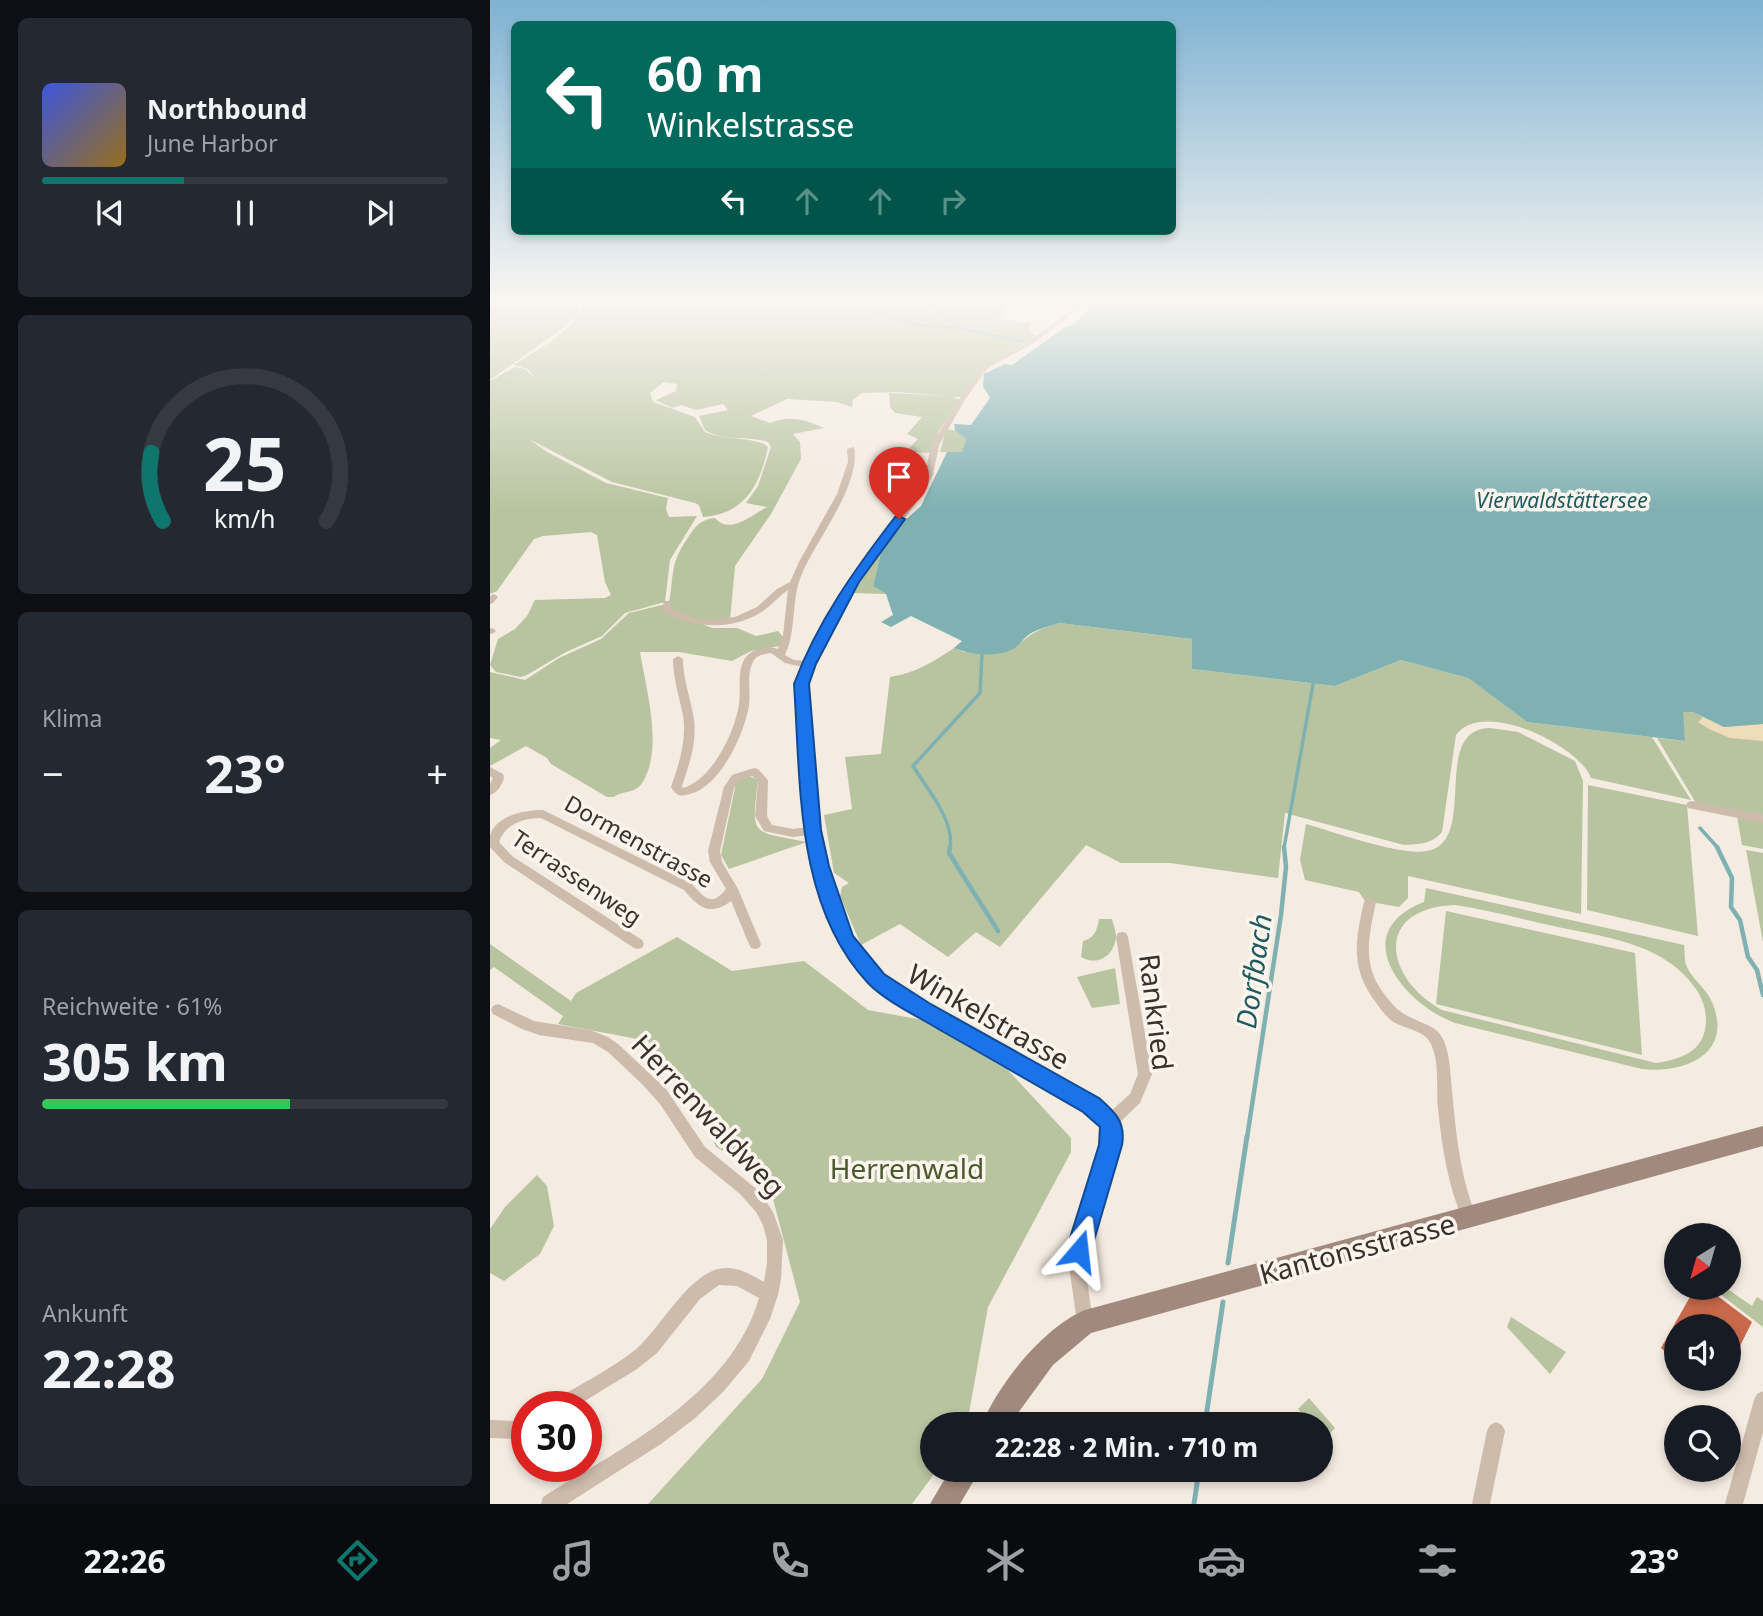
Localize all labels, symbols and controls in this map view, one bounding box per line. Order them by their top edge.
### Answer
text: 60 m [647,40,764,106]
icon: left [532,49,623,140]
text: Northbound [147,91,307,127]
text: Winkelstrasse [647,103,854,146]
text: June Harbor [147,127,278,159]
icon: left [715,182,753,220]
icon: ahead [788,182,826,220]
icon: ahead [861,182,899,220]
icon: right [934,182,972,220]
icon: previous [91,194,129,232]
icon: pause [226,194,264,232]
icon: next [361,194,399,232]
text: 25 [203,413,287,512]
pin [869,447,929,519]
icon: arrive [880,458,918,496]
water label: Vierwaldstättersee [1476,486,1648,514]
text: km/h [214,501,276,535]
text: Klima [42,702,103,734]
text: 23° [204,737,286,808]
text: − [42,747,64,799]
text: + [426,747,448,799]
street label: Dormenstrasse [559,787,719,895]
street label: Terrassenweg [506,822,648,932]
water label: Dorfbach [1226,911,1280,1031]
street label: Rankried [1131,952,1183,1072]
street label: Winkelstrasse [901,954,1077,1078]
text: Reichweite · 61% [42,990,222,1022]
text: 305 km [42,1025,228,1096]
street label: Herrenwaldweg [624,1025,794,1205]
park label: Herrenwald [830,1149,984,1187]
street label: Kantonsstrasse [1255,1204,1459,1292]
position arrow [1042,1214,1116,1288]
north arrow [1664,1223,1741,1300]
map controls [1664,1223,1741,1482]
text: Ankunft [42,1297,128,1329]
button: sound [1664,1314,1741,1391]
text: 22:28 [42,1332,176,1403]
speed limit sign: 30 [511,1391,602,1482]
button: search [1664,1405,1741,1482]
text: 22:28 · 2 Min. · 710 m [995,1429,1258,1465]
icon: directions [333,1536,382,1585]
icon: music [549,1536,598,1585]
icon: phone [765,1536,814,1585]
icon: climate [981,1536,1030,1585]
icon: car [1197,1536,1246,1585]
icon: filters [1413,1536,1462,1585]
text: 22:26 [84,1539,166,1582]
text: 23° [1629,1539,1679,1582]

